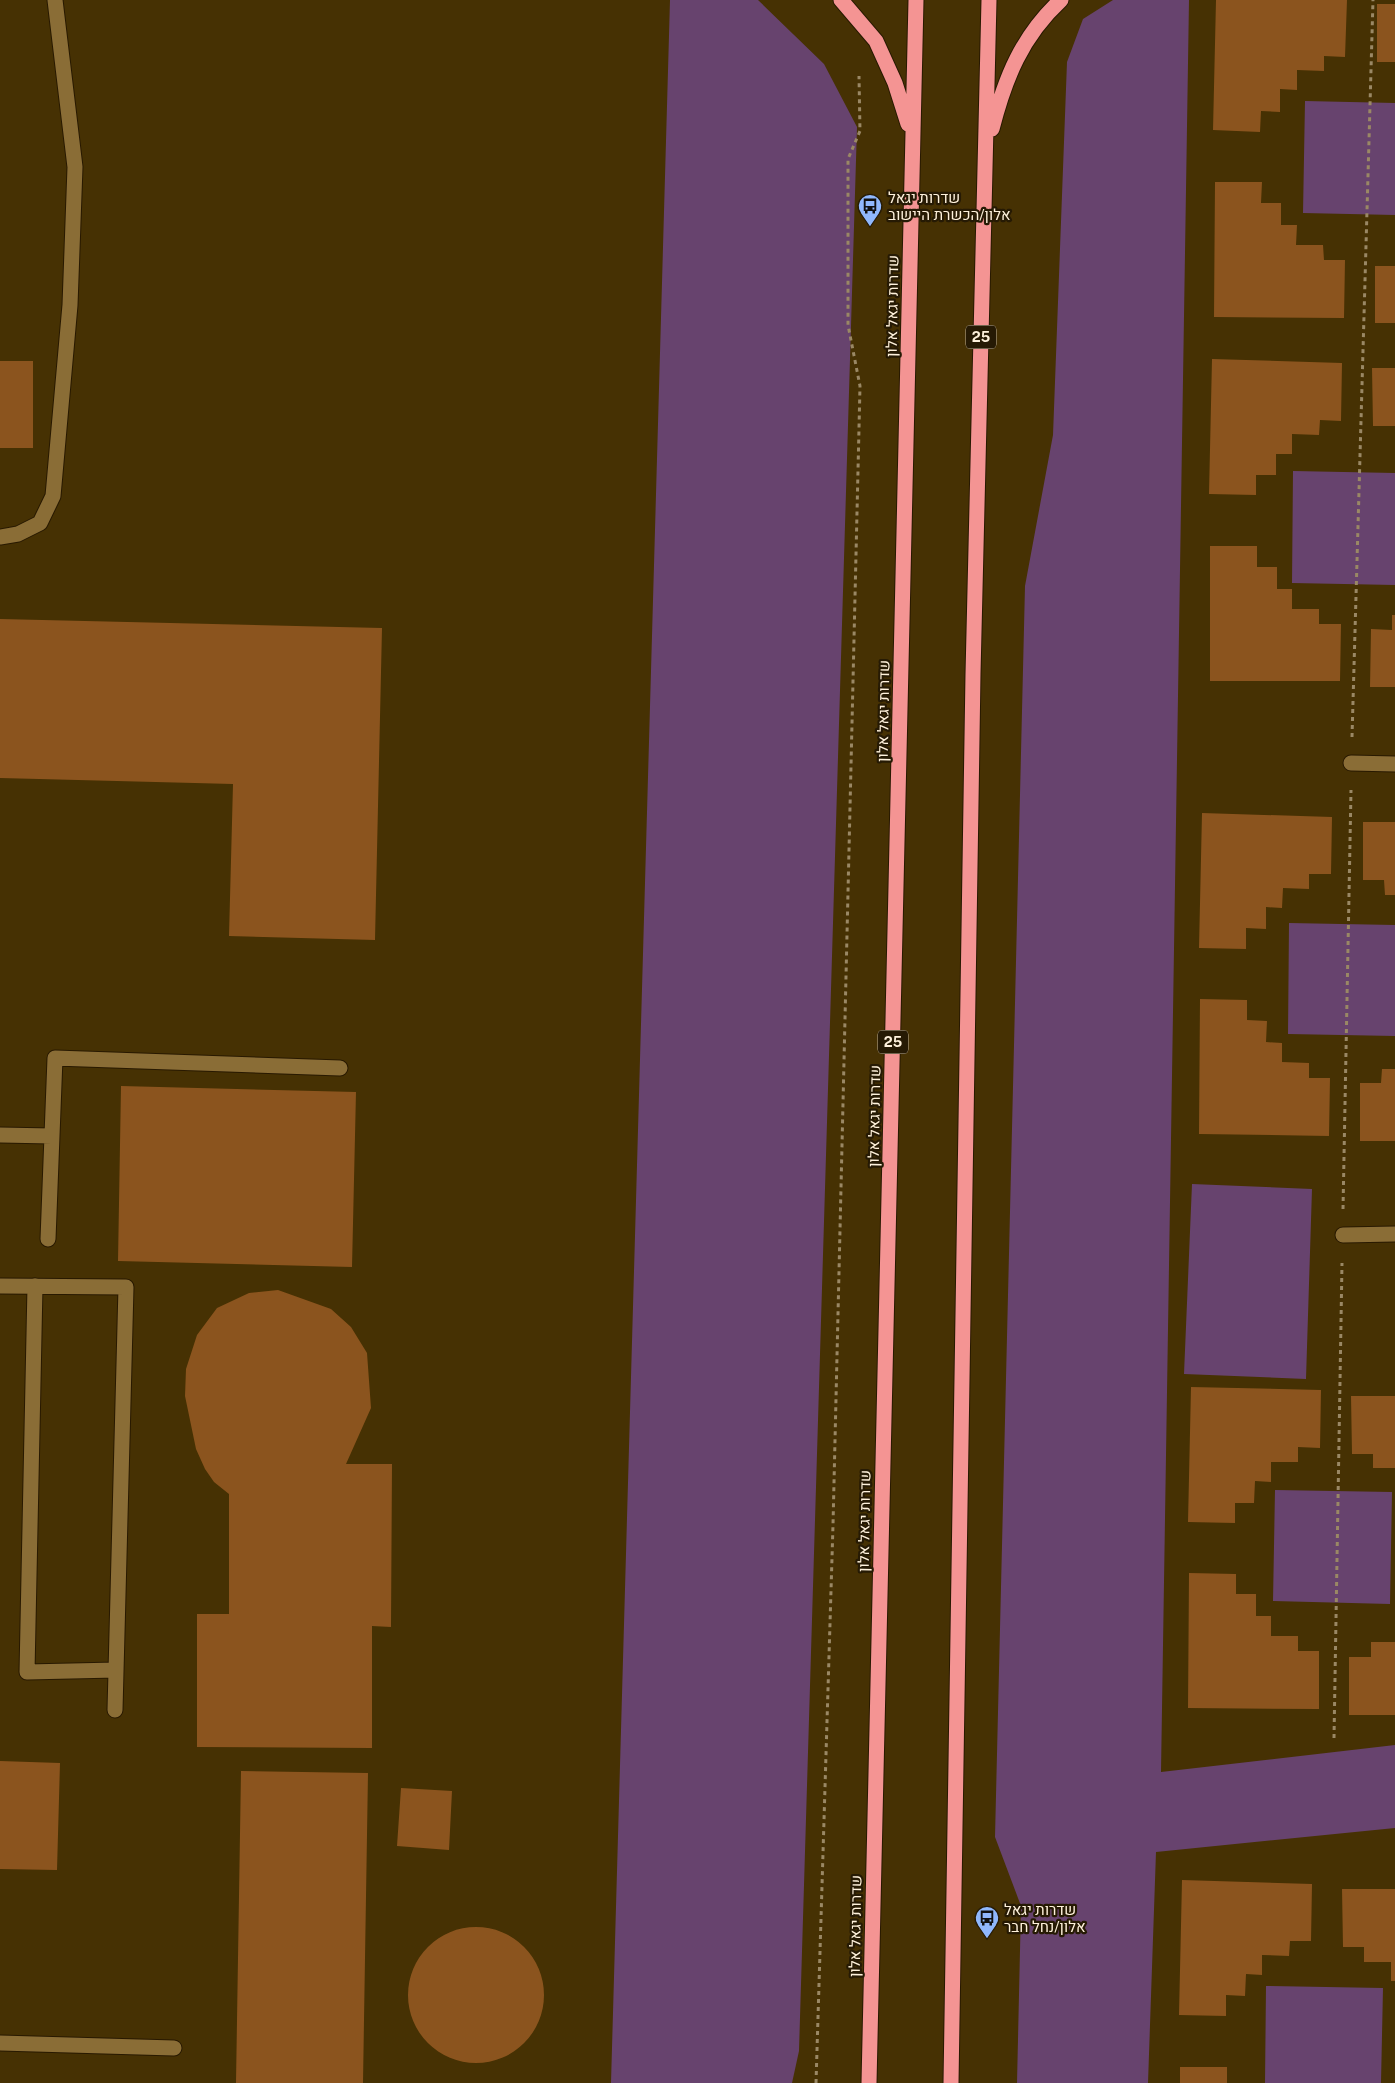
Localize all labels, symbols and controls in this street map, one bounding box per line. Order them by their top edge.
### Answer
place label: שדרות יגאל אלון/הכשרת היישוב [888,189,1011,223]
bus stop icon: שדרות יגאל אלון/הכשרת היישוב [857,193,883,227]
street label: שדרות יגאל אלון [883,255,901,357]
road number: 25 [966,326,996,348]
street label: שדרות יגאל אלון [874,660,892,762]
road number: 25 [878,1030,908,1054]
street label: שדרות יגאל אלון [865,1065,883,1167]
street label: שדרות יגאל אלון [855,1470,873,1572]
street label: שדרות יגאל אלון [846,1875,864,1977]
place label: שדרות יגאל אלון/נחל חבר [1004,1901,1086,1935]
bus stop icon: שדרות יגאל אלון/נחל חבר [974,1905,1000,1939]

